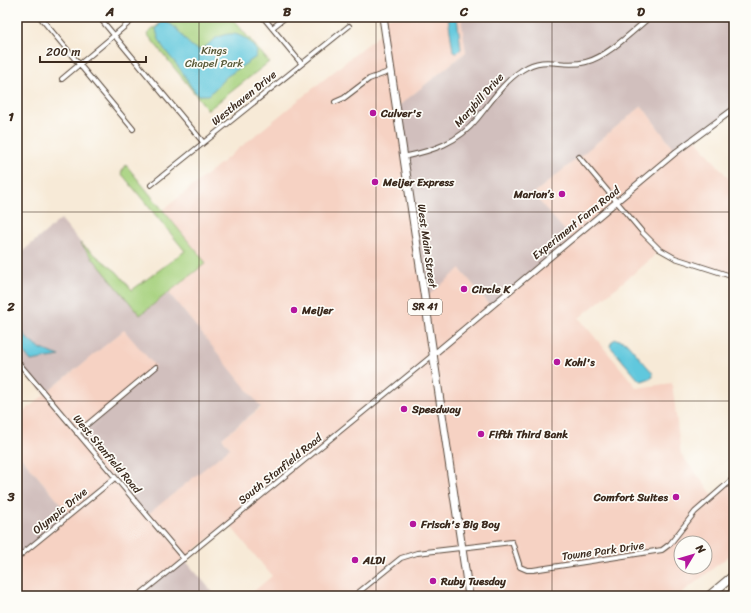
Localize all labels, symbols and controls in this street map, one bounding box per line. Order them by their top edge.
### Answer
text: A [105,0,114,23]
text: B [283,0,292,23]
text: C [459,0,469,23]
text: D [637,0,645,23]
scale bar [40,38,146,64]
text: 200 m [46,41,80,63]
park label: Kings Chapel Park [185,41,243,73]
street label: Westhaven Drive [207,65,281,130]
street label: Marybill Drive [449,68,509,131]
place label: Culver's [380,104,422,123]
text: 1 [8,105,14,128]
marker: Culver's [368,108,378,118]
place label: Meijer Express [382,173,455,192]
marker: Meijer Express [370,177,380,187]
street label: Experiment Farm Road [528,181,625,265]
place label: Marion’s [513,185,554,204]
marker: Marion’s [557,189,567,199]
street label: West Main Street [412,203,442,290]
place label: Circle K [471,280,512,299]
marker: Circle K [459,284,469,294]
text: 2 [6,295,15,318]
road number: SR 41 [408,299,442,315]
place label: Meijer [301,301,335,320]
marker: Meijer [289,305,299,315]
place label: Kohl's [564,353,595,372]
marker: Kohl's [552,357,562,367]
place label: Speedway [411,400,461,419]
marker: Speedway [399,404,409,414]
street label: West Stanfield Road [68,410,147,499]
place label: Fifth Third Bank [488,425,568,444]
street label: South Stanfield Road [234,428,327,509]
marker: Fifth Third Bank [476,429,486,439]
street label: Olympic Drive [28,482,92,539]
text: 3 [6,485,15,508]
place label: Comfort Suites [593,488,668,507]
marker: Comfort Suites [671,492,681,502]
place label: Frisch's Big Boy [420,515,500,534]
marker: Frisch's Big Boy [408,519,418,529]
north arrow [673,535,713,575]
street label: Towne Park Drive [561,536,646,566]
text: N [690,540,711,558]
place label: ALDI [362,551,386,570]
marker: ALDI [350,555,360,565]
place label: Ruby Tuesday [440,572,506,591]
marker: Ruby Tuesday [428,576,438,586]

